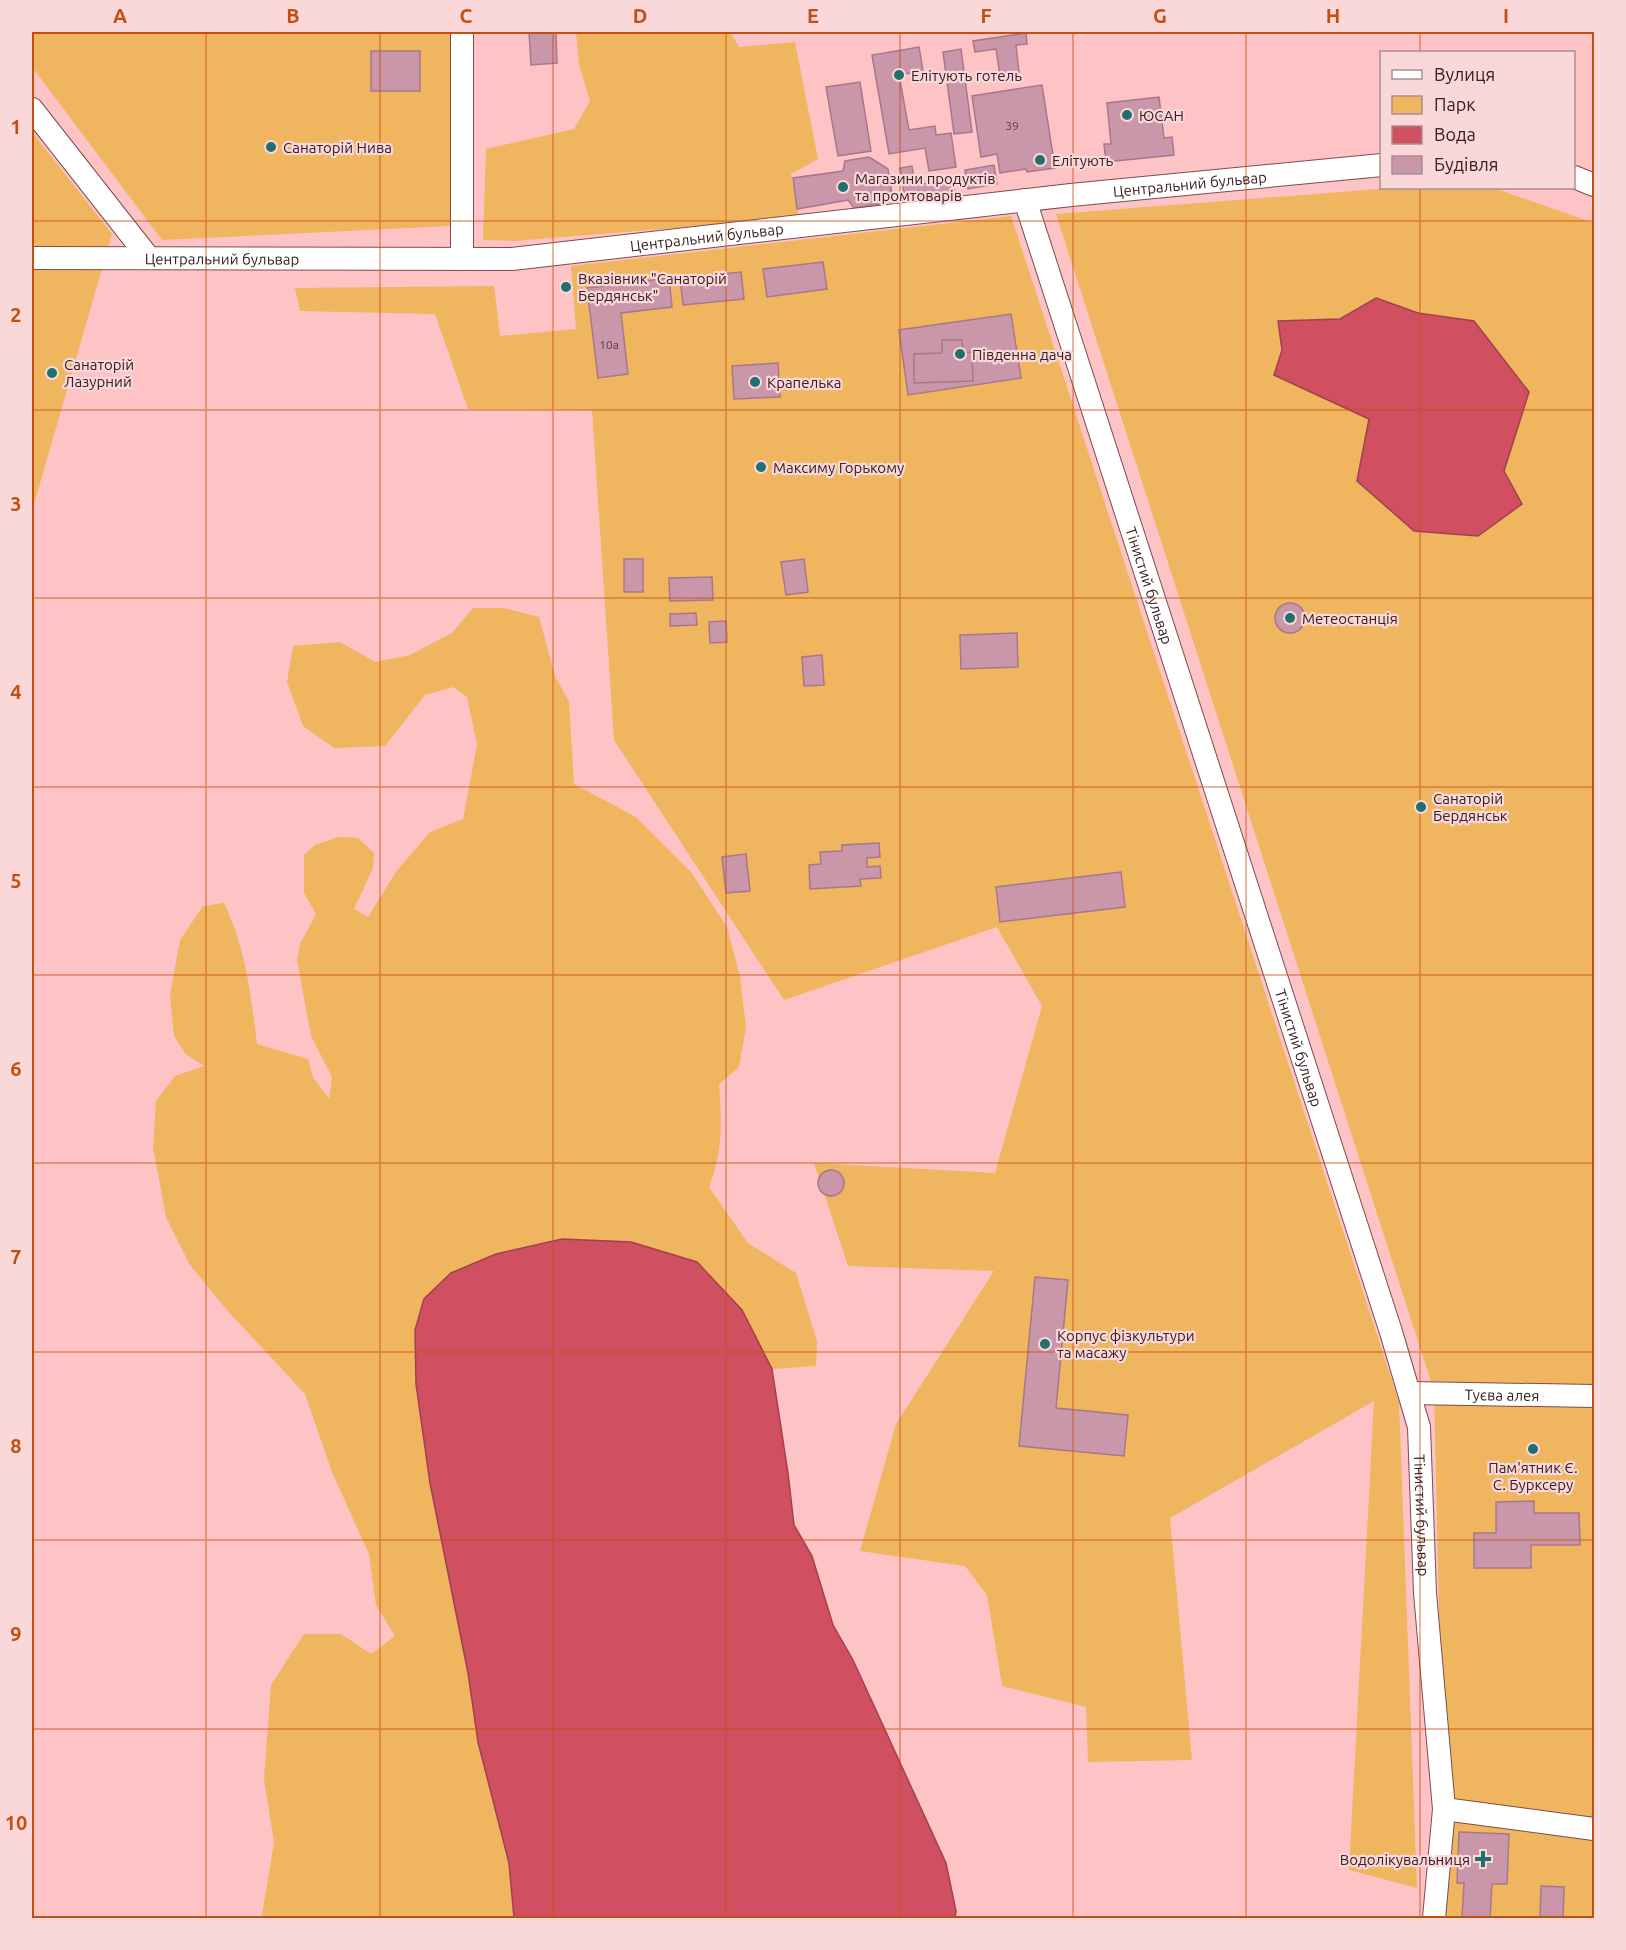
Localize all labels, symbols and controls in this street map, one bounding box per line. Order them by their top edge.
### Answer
text: A [113,4,127,27]
text: B [286,4,300,27]
text: C [460,4,473,27]
text: D [633,4,647,27]
text: E [807,4,819,27]
text: F [980,4,992,27]
text: G [1153,4,1167,27]
text: H [1326,4,1340,27]
text: I [1503,4,1509,27]
legend [1380,51,1575,189]
text: Вулиця [1434,64,1495,84]
place label: Елітують готель [911,67,1022,84]
marker: Елітують готель [892,68,906,82]
text: Парк [1434,94,1475,114]
place label: ЮСАН [1139,107,1184,124]
marker: ЮСАН [1120,108,1134,122]
text: 1 [10,115,22,138]
house number: 39 [1005,119,1019,132]
text: Вода [1434,124,1476,144]
place label: Санаторій Нива [283,139,392,156]
marker: Санаторій Нива [264,140,278,154]
place label: Елітують [1052,152,1114,169]
marker: Елітують [1033,153,1047,167]
text: Будівля [1434,154,1499,174]
street label: Центральний бульвар [1112,168,1267,199]
place label: Магазини продуктів та промтоварів [855,170,996,204]
marker: Магазини продуктів та промтоварів [836,180,850,194]
street label: Центральний бульвар [629,219,784,254]
street label: Центральний бульвар [145,250,299,267]
place label: Вказівник "Санаторій Бердянськ" [578,270,727,304]
marker: Вказівник "Санаторій Бердянськ" [559,280,573,294]
text: 2 [10,303,22,326]
house number: 10а [599,338,619,351]
place label: Південна дача [972,346,1072,363]
marker: Південна дача [953,347,967,361]
place label: Санаторій Лазурний [64,356,134,390]
marker: Санаторій Лазурний [45,366,59,380]
place label: Крапелька [767,374,841,391]
marker: Крапелька [748,375,762,389]
place label: Максиму Горькому [773,459,904,476]
marker: Максиму Горькому [754,460,768,474]
text: 3 [10,492,22,515]
street label: Тінистий бульвар [1123,524,1177,646]
place label: Метеостанція [1302,610,1398,627]
marker: Метеостанція [1283,611,1297,625]
text: 4 [10,680,22,703]
place label: Санаторій Бердянськ [1433,790,1508,824]
marker: Санаторій Бердянськ [1414,800,1428,814]
text: 5 [10,869,22,892]
street label: Тінистий бульвар [1272,987,1326,1109]
text: 6 [10,1057,22,1080]
text: 7 [10,1245,22,1268]
place label: Корпус фізкультури та масажу [1057,1327,1195,1361]
marker: Корпус фізкультури та масажу [1038,1337,1052,1351]
street label: Туєва алея [1464,1385,1540,1404]
text: 8 [10,1434,22,1457]
marker: Пам'ятник Є. С. Бурксеру [1526,1442,1540,1456]
street label: Тінистий бульвар [1411,1454,1433,1577]
place label: Пам'ятник Є. С. Бурксеру [1488,1459,1578,1493]
text: 9 [10,1622,22,1645]
text: 10 [5,1811,27,1834]
marker: Водолікувальниця [1474,1850,1492,1868]
place label: Водолікувальниця [1340,1851,1470,1868]

